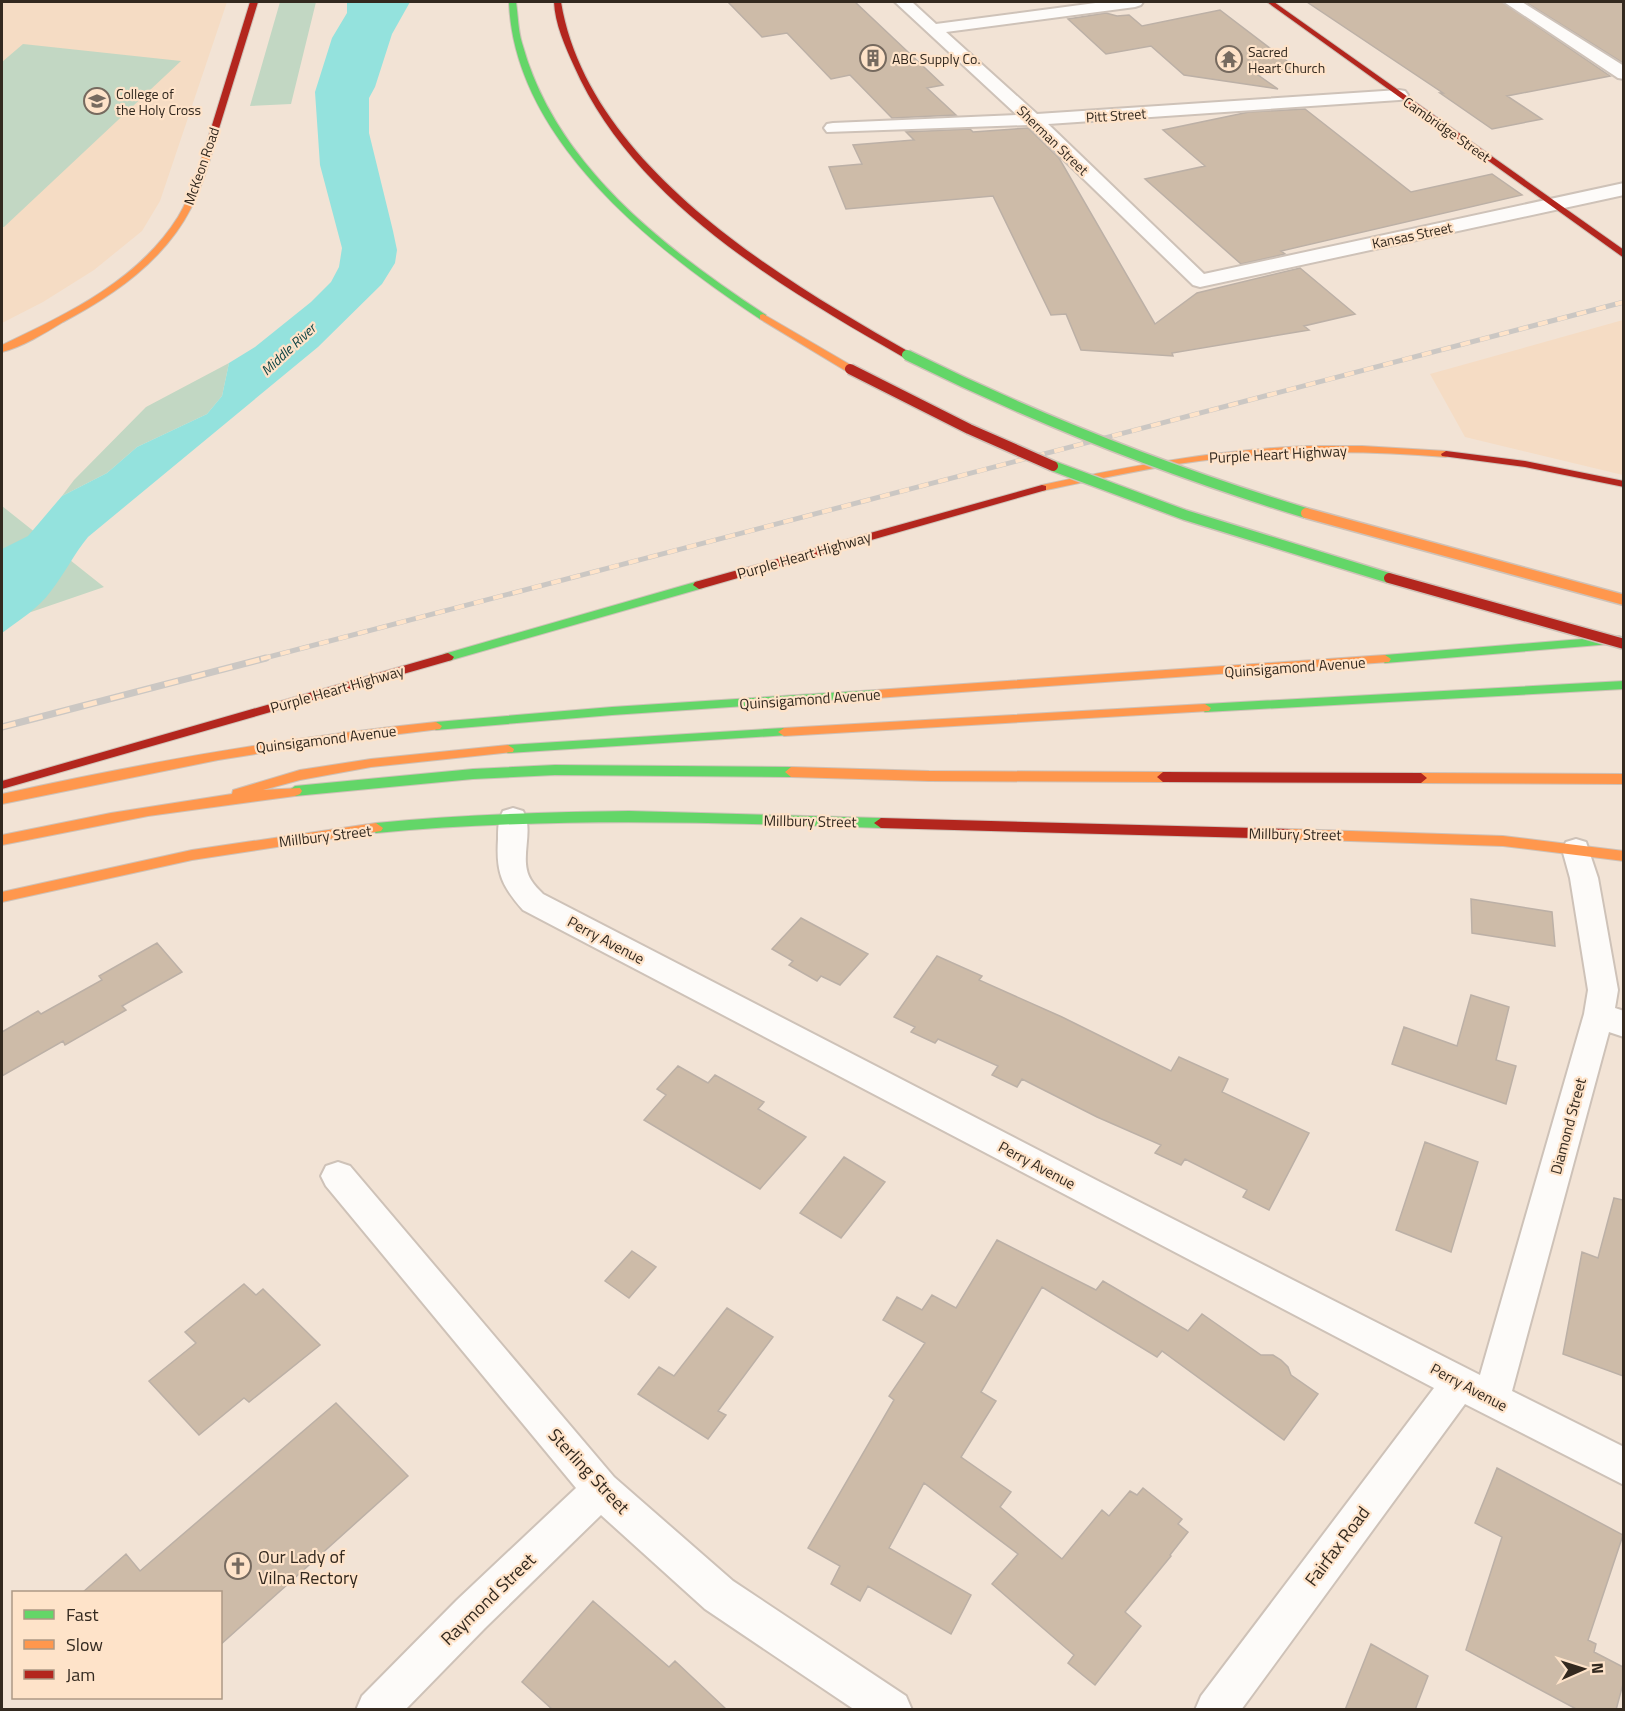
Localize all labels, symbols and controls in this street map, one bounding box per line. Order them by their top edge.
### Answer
place label: Sacred Heart Church [1248,41,1325,78]
building icon: ABC Supply Co. [858,43,888,73]
temple icon: Sacred Heart Church [1214,44,1244,74]
place label: ABC Supply Co. [892,48,980,69]
place label: College of the Holy Cross [116,83,201,120]
school or university icon: College of the Holy Cross [82,86,112,116]
street label: Cambridge Street [1399,91,1495,167]
street label: Sherman Street [1012,100,1094,180]
street label: Pitt Street [1085,102,1147,128]
street label: McKeon Road [178,124,224,208]
street label: Kansas Street [1370,216,1454,254]
water label: Middle River [256,317,321,380]
street label: Purple Heart Highway [1208,439,1348,469]
street label: Purple Heart Highway [734,525,874,585]
street label: Quinsigamond Avenue [1224,651,1366,683]
street label: Purple Heart Highway [267,659,407,719]
street label: Quinsigamond Avenue [739,683,881,715]
street label: Quinsigamond Avenue [254,719,398,759]
street label: Millbury Street [763,809,857,833]
street label: Millbury Street [277,819,373,853]
street label: Millbury Street [1248,822,1342,846]
street label: Perry Avenue [563,910,649,970]
street label: Diamond Street [1544,1075,1592,1177]
street label: Perry Avenue [994,1135,1080,1195]
street label: Perry Avenue [1426,1357,1512,1417]
street label: Sterling Street [542,1422,636,1520]
street label: Fairfax Road [1298,1500,1376,1592]
place label: Our Lady of Vilna Rectory [258,1543,358,1591]
street label: Raymond Street [434,1546,542,1651]
church icon: Our Lady of Vilna Rectory [223,1551,253,1581]
legend [12,1591,222,1699]
text: Fast [66,1601,99,1628]
text: Slow [66,1631,103,1658]
north arrow [1553,1639,1613,1699]
text: Jam [66,1661,95,1688]
text: N [1586,1662,1610,1674]

